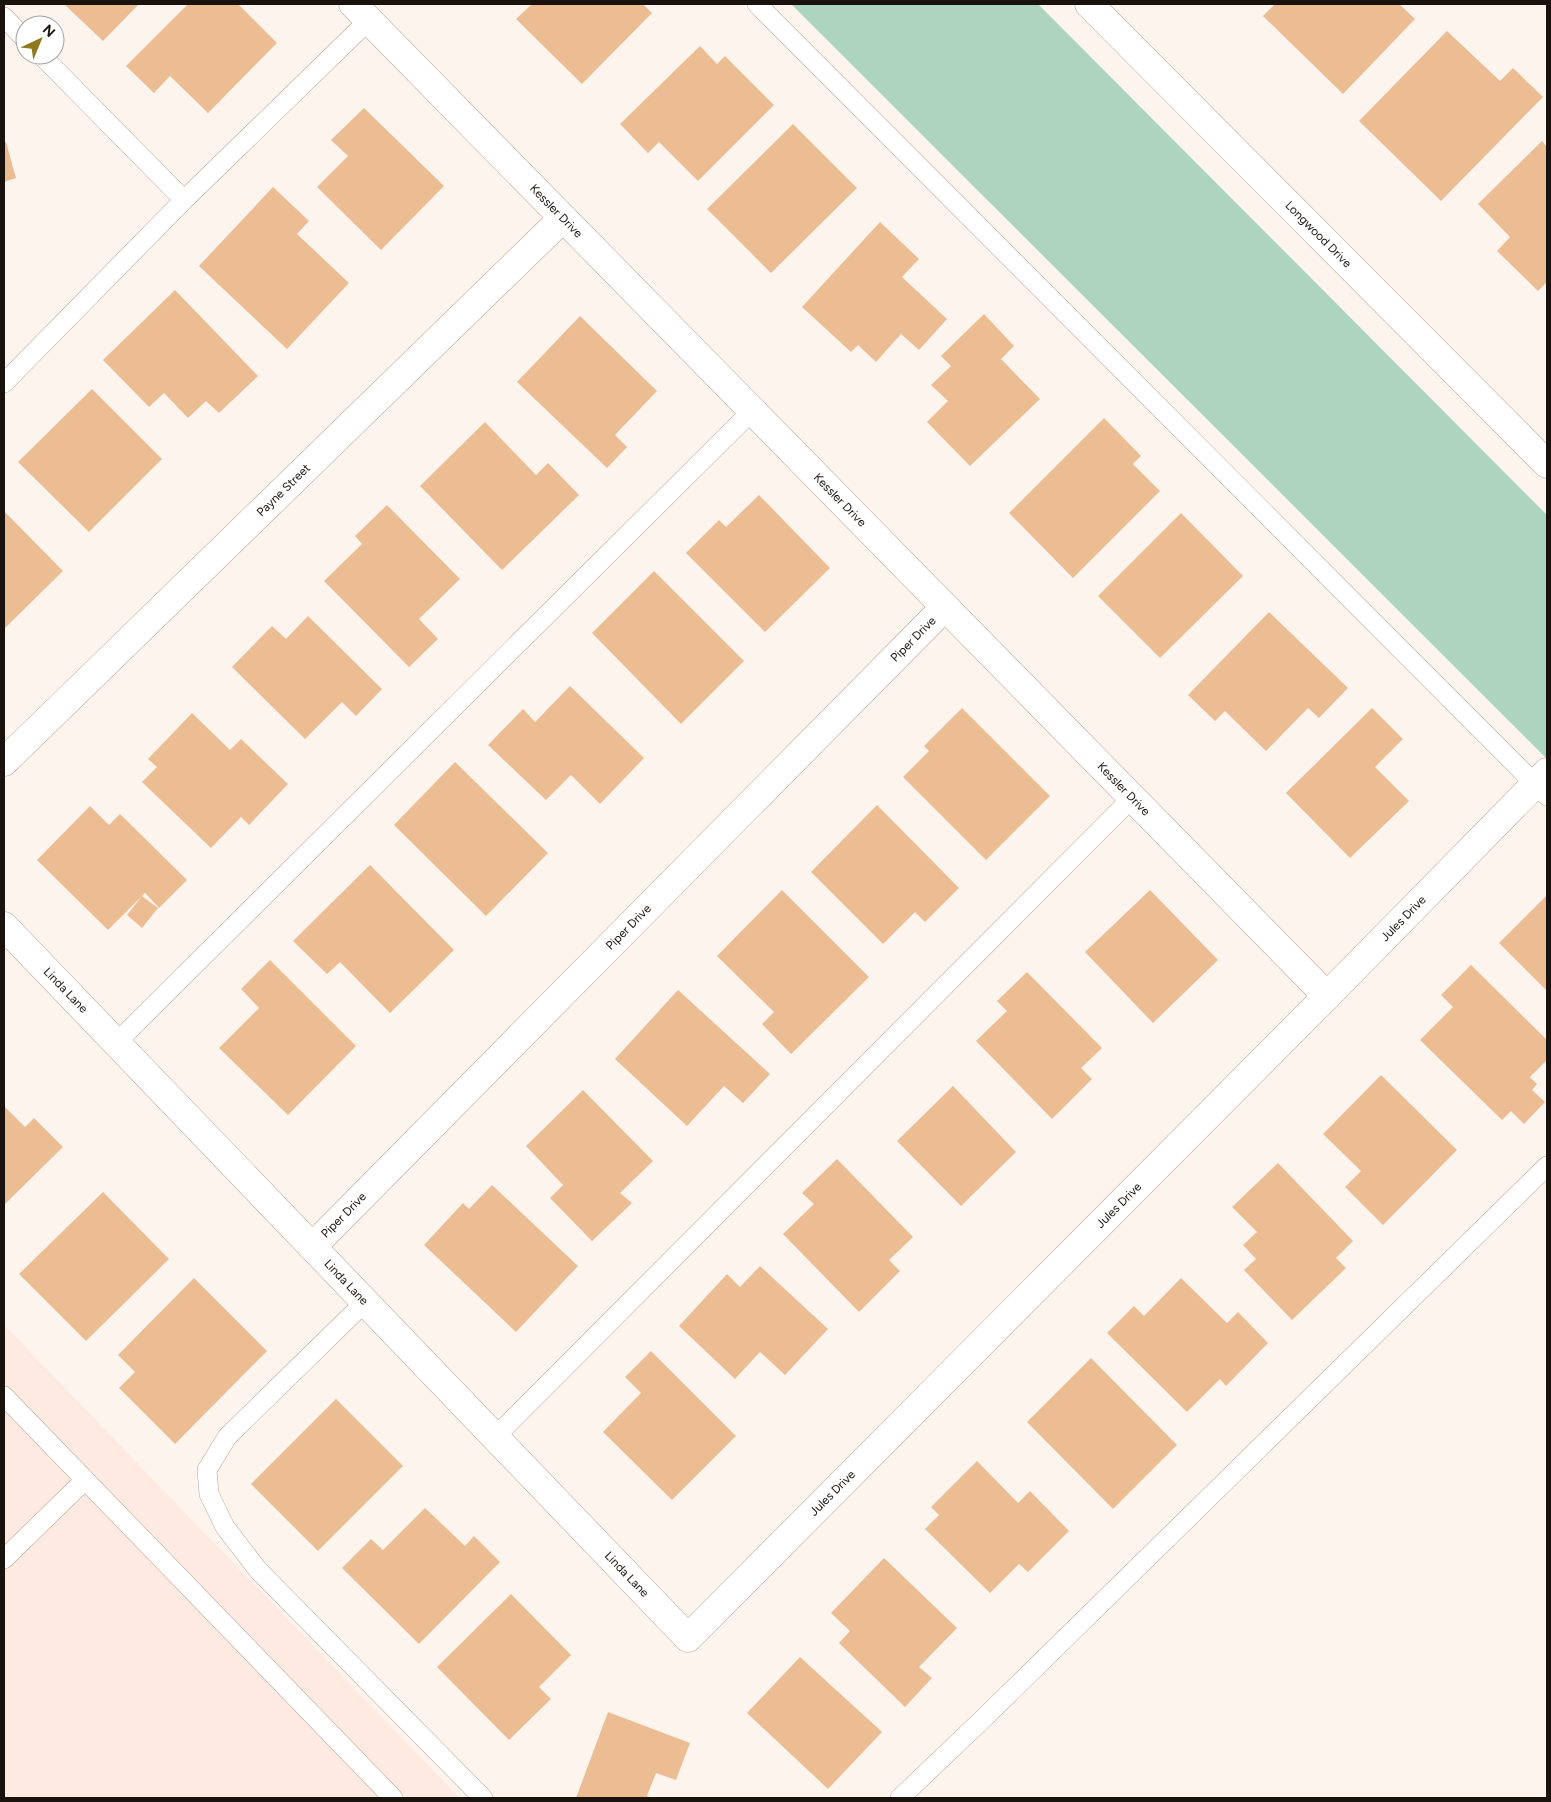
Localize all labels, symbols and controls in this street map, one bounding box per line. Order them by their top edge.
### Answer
north arrow [15,15,65,65]
text: N [39,21,58,41]
street label: Kessler Drive [527,181,586,241]
street label: Longwood Drive [1282,198,1355,271]
street label: Payne Street [254,461,313,519]
street label: Kessler Drive [811,470,869,530]
street label: Piper Drive [888,613,939,665]
street label: Kessler Drive [1094,759,1153,819]
street label: Jules Drive [1378,892,1429,944]
street label: Piper Drive [603,901,654,953]
street label: Linda Lane [41,965,91,1016]
street label: Jules Drive [1093,1179,1145,1231]
street label: Piper Drive [318,1189,369,1241]
street label: Linda Lane [321,1257,372,1308]
street label: Jules Drive [807,1467,858,1519]
street label: Linda Lane [602,1549,652,1600]

